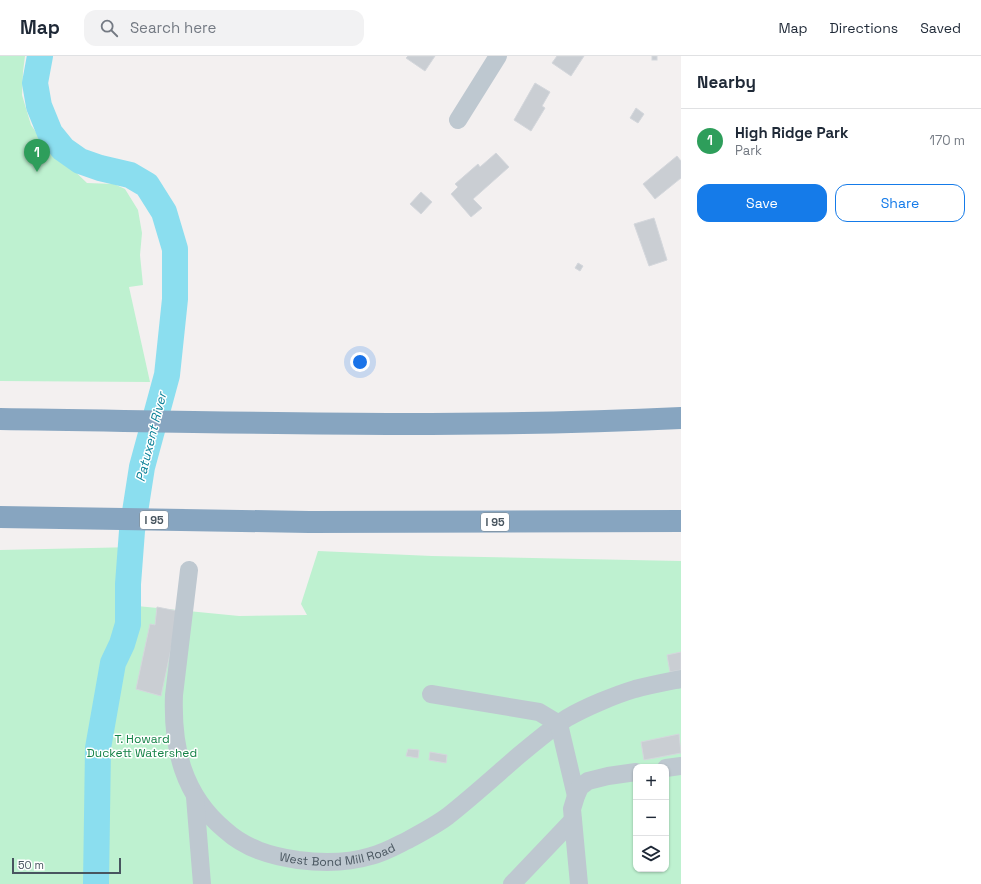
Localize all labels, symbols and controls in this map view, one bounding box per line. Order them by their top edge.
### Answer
search box [84,10,364,46]
text: Map [20,15,60,40]
icon: search [98,17,120,39]
text: Search here [130,18,216,37]
text: Map [778,19,808,37]
text: Directions [830,19,898,37]
text: Saved [920,19,961,37]
text: Nearby [697,71,756,93]
text: High Ridge Park [735,123,849,142]
text: 1 [707,132,713,149]
text: 170 m [929,132,965,149]
pin: 1 [24,139,50,172]
text: Park [735,142,762,159]
button: Save [697,184,827,222]
button: Share [835,184,965,222]
your location [350,352,370,372]
water label: Patuxent River [132,389,171,483]
road number: I 95 [140,511,168,529]
road number: I 95 [481,513,509,531]
park label: T. Howard Duckett Watershed [87,731,197,761]
map controls [633,764,669,872]
button: + [633,764,669,800]
button: − [633,800,669,836]
button: layers [633,836,669,872]
street label: West Bond Mill Road [278,840,398,870]
scale bar [12,856,121,875]
text: 50 m [18,858,44,872]

